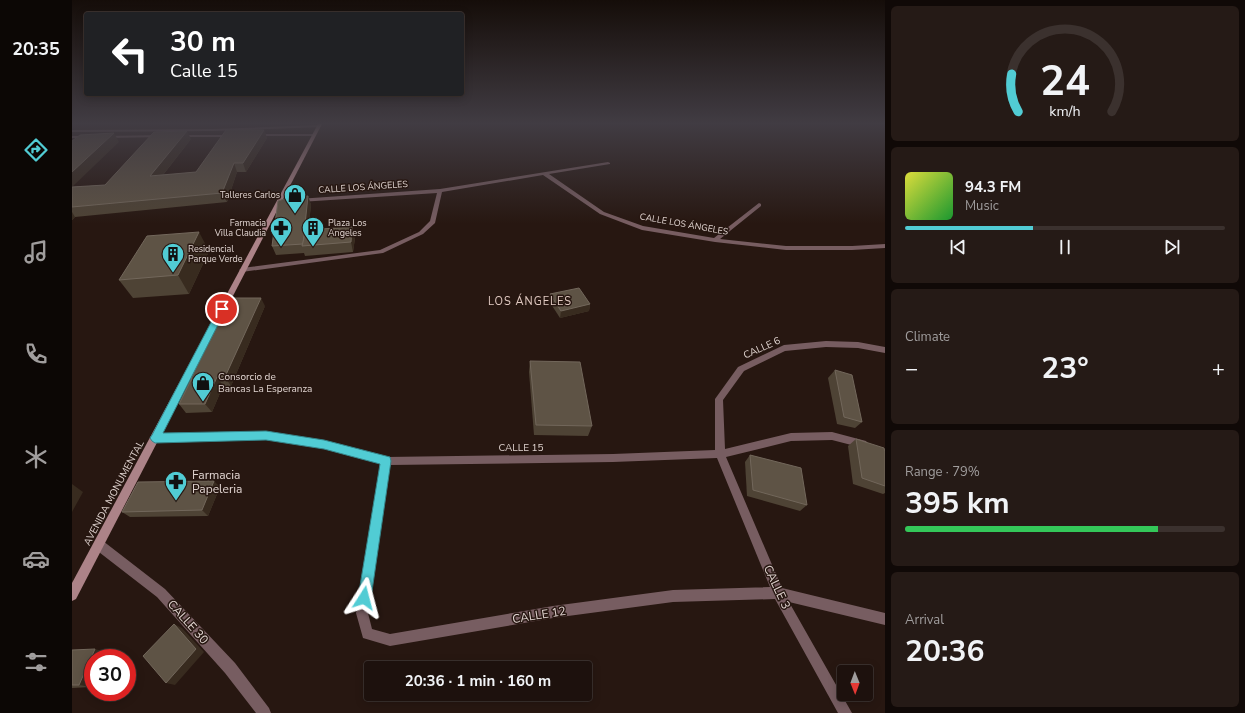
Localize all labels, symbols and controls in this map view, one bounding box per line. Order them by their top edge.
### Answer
text: 30 m [170,23,236,61]
icon: left [104,28,156,80]
text: 20:35 [12,37,60,61]
text: 24 [1040,53,1090,110]
text: Calle 15 [170,59,238,83]
text: km/h [1049,101,1081,120]
icon: directions [22,136,50,164]
street label: CALLE LOS ÁNGELES [318,177,409,196]
text: 94.3 FM [965,177,1021,197]
shop icon: Talleres Carlos [282,182,308,215]
place label: Talleres Carlos [220,189,280,201]
text: Music [965,197,999,215]
street label: CALLE LOS ÁNGELES [639,209,730,238]
pharmacy icon: Farmacia Villa Claudia [268,215,294,248]
building icon: Plaza Los Angeles [300,215,326,248]
place label: Farmacia Villa Claudia [214,217,266,239]
place label: Plaza Los Angeles [328,217,367,239]
icon: previous [947,236,969,258]
icon: pause [1054,236,1076,258]
icon: next [1161,236,1183,258]
icon: music [22,238,50,266]
building icon: Residencial Parque Verde [160,241,186,274]
place label: Residencial Parque Verde [188,243,243,265]
pin [205,292,239,326]
district label: LOS ÁNGELES [488,293,572,309]
icon: arrive [211,298,233,320]
text: Climate [905,328,950,346]
street label: CALLE 6 [741,334,783,362]
icon: phone [22,340,50,368]
text: 23° [1041,348,1089,389]
text: − [905,354,918,384]
text: + [1212,354,1225,384]
shop icon: Consorcio de Bancas La Esperanza [190,370,216,403]
place label: Consorcio de Bancas La Esperanza [218,370,312,396]
street label: AVENIDA MONUMENTAL [80,437,148,548]
street label: CALLE 15 [498,441,544,455]
icon: climate [22,443,50,471]
text: Range · 79% [905,463,980,481]
place label: Farmacia Papeleria [192,467,242,497]
pharmacy icon: Farmacia Papeleria [163,469,189,502]
text: 395 km [905,483,1010,524]
icon: car [22,545,50,573]
street label: CALLE 3 [760,562,794,612]
position arrow [343,577,385,619]
street label: CALLE 30 [164,597,212,647]
street label: CALLE 12 [511,603,567,627]
text: Arrival [905,611,944,629]
text: 20:36 [905,631,984,672]
icon: filters [22,648,50,676]
speed limit sign: 30 [84,649,136,701]
north arrow [837,665,873,701]
map controls [837,665,873,701]
text: 20:36 · 1 min · 160 m [405,671,551,691]

